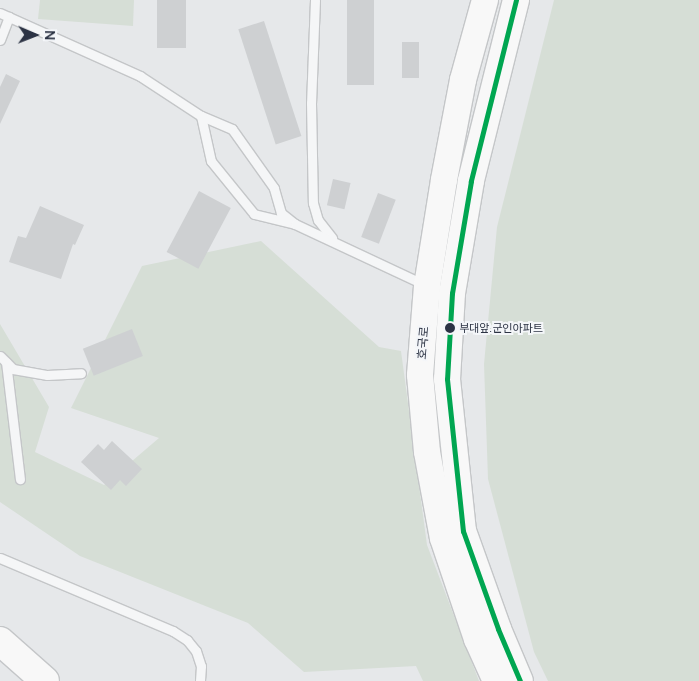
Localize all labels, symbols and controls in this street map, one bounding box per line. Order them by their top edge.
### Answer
north arrow [10,10,60,60]
text: N [41,30,60,40]
place label: 부대앞.군인아파트 [459,321,543,335]
marker: 부대앞.군인아파트 [445,323,455,333]
street label: 호국로 [414,326,432,360]

